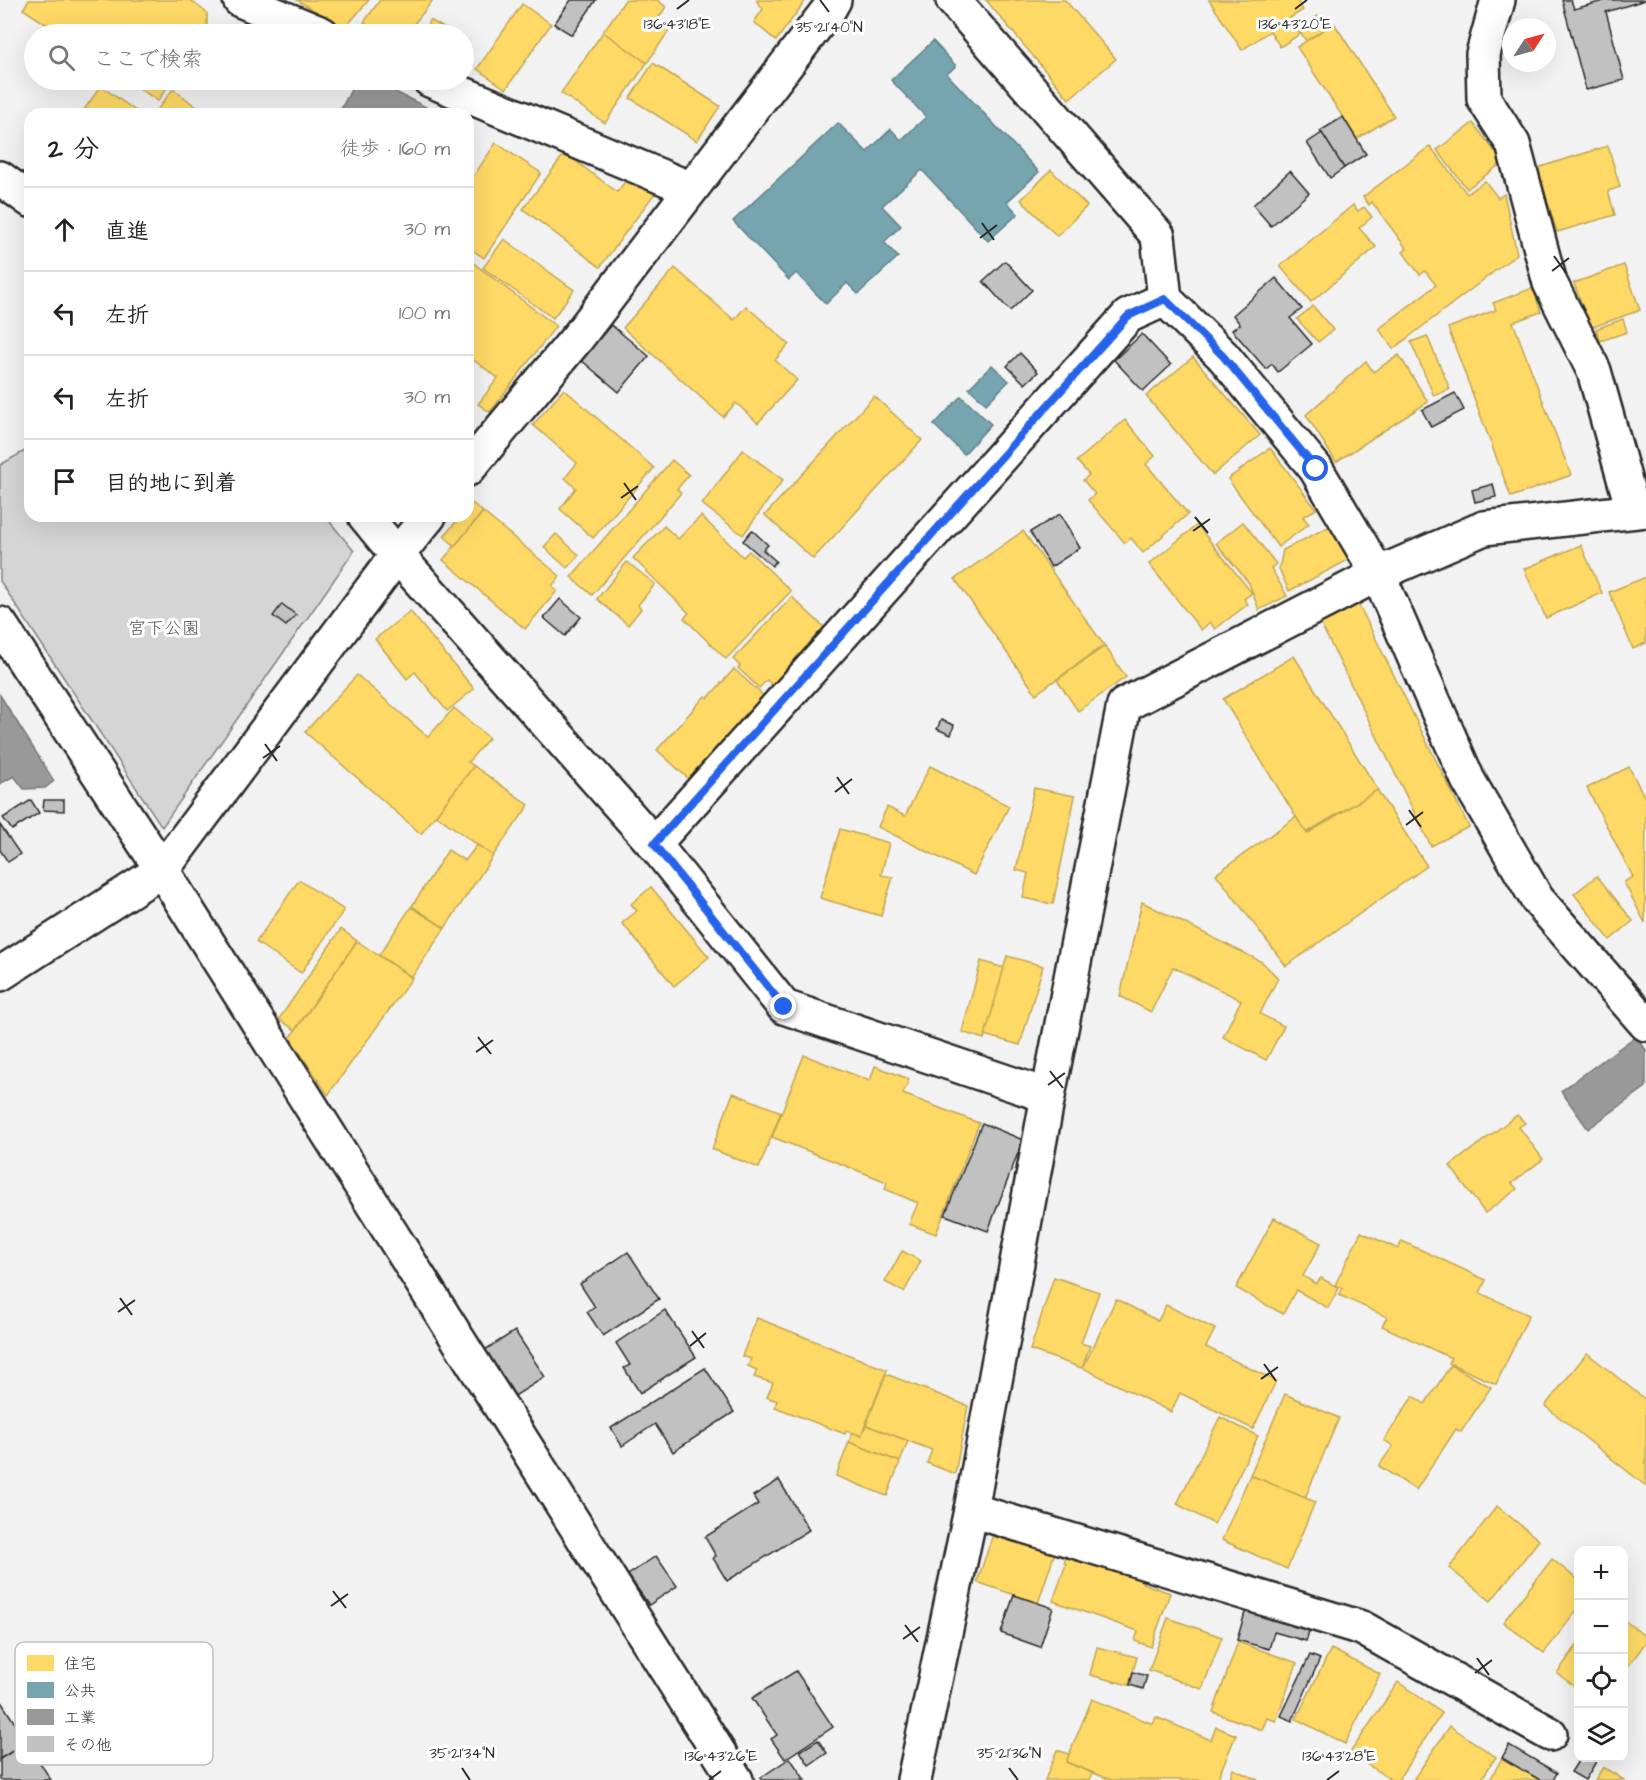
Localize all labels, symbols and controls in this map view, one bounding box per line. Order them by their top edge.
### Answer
text: 136°43'18"E [644,14,710,35]
text: 136°43'20"E [1259,14,1332,35]
text: 35°21'40"N [795,17,863,38]
north arrow [1502,18,1556,72]
search box [24,24,474,90]
icon: search [45,41,78,74]
text: ここで検索 [93,44,203,75]
text: 2 分 [48,131,99,167]
text: 徒歩 · 160 m [340,135,450,163]
icon: ahead [48,213,81,246]
text: 30 m [404,215,450,243]
text: 直進 [105,216,149,247]
icon: left [48,297,81,330]
text: 100 m [399,299,450,327]
text: 左折 [105,300,149,331]
icon: left [48,381,81,414]
text: 30 m [404,383,450,411]
text: 左折 [105,384,149,415]
route start [1302,455,1328,481]
icon: arrive [48,465,81,498]
text: 目的地に到着 [105,468,237,499]
park label: 宮下公園 [128,616,200,641]
route end [770,993,796,1019]
map controls [1574,1546,1628,1762]
button: + [1574,1546,1628,1600]
button: − [1574,1600,1628,1654]
legend [15,1642,213,1765]
text: 住宅 [64,1653,96,1675]
button: locate [1574,1654,1628,1708]
text: 公共 [64,1680,96,1702]
text: 工業 [64,1707,96,1729]
button: layers [1574,1708,1628,1762]
text: その他 [64,1734,112,1756]
text: 35°21'34"N [429,1743,495,1764]
text: 35°21'36"N [977,1743,1041,1764]
text: 136°43'26"E [685,1746,758,1767]
text: 136°43'28"E [1302,1746,1376,1767]

